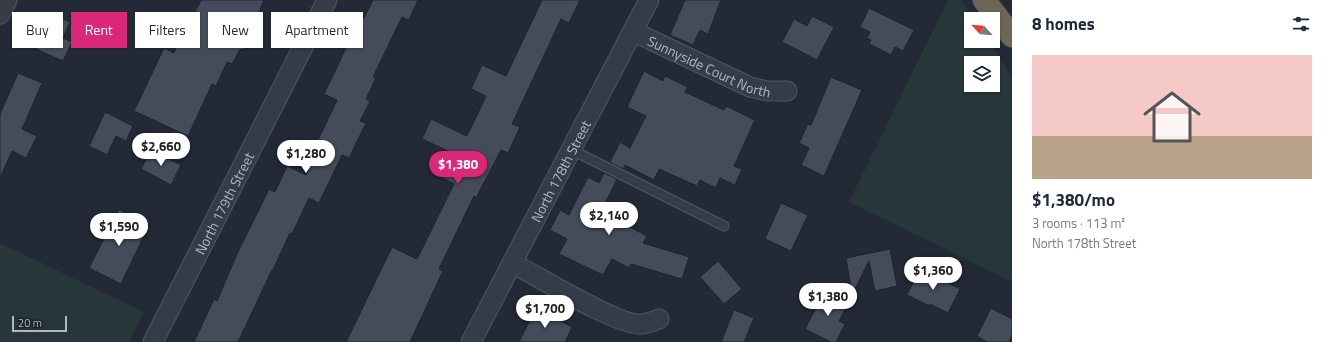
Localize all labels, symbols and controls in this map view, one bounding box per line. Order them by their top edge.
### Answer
text: 8 homes [1032,11,1095,37]
chip: Buy [12,12,63,48]
chip: Rent [71,12,127,48]
chip: Filters [135,12,200,48]
chip: New [208,12,263,48]
chip: Apartment [271,12,363,48]
north arrow [964,12,1000,48]
map controls [964,12,1000,92]
icon: filters [1290,13,1312,35]
street label: Sunnyside Court North [644,30,773,102]
button: layers [964,56,1000,92]
icon: home [1136,81,1208,153]
street label: North 178th Street [525,116,595,226]
pin: $2,660 [128,133,194,167]
text: $2,660 [141,136,181,156]
pin: $1,280 [273,140,339,174]
text: $1,280 [286,143,326,163]
street label: North 179th Street [189,148,259,258]
pin: $1,380 [425,151,491,185]
text: $1,380 [438,154,478,174]
text: $1,380/mo [1032,187,1115,213]
pin: $2,140 [576,202,642,236]
text: $2,140 [589,205,629,225]
pin: $1,590 [86,213,152,247]
text: 3 rooms · 113 m² [1032,213,1125,233]
text: $1,590 [99,216,139,236]
text: North 178th Street [1032,233,1136,253]
pin: $1,360 [900,257,966,291]
text: $1,360 [913,260,953,280]
pin: $1,380 [795,283,861,317]
text: $1,380 [808,286,848,306]
pin: $1,700 [512,295,578,329]
text: $1,700 [525,298,565,318]
scale bar [12,314,67,333]
text: 20 m [18,315,42,331]

